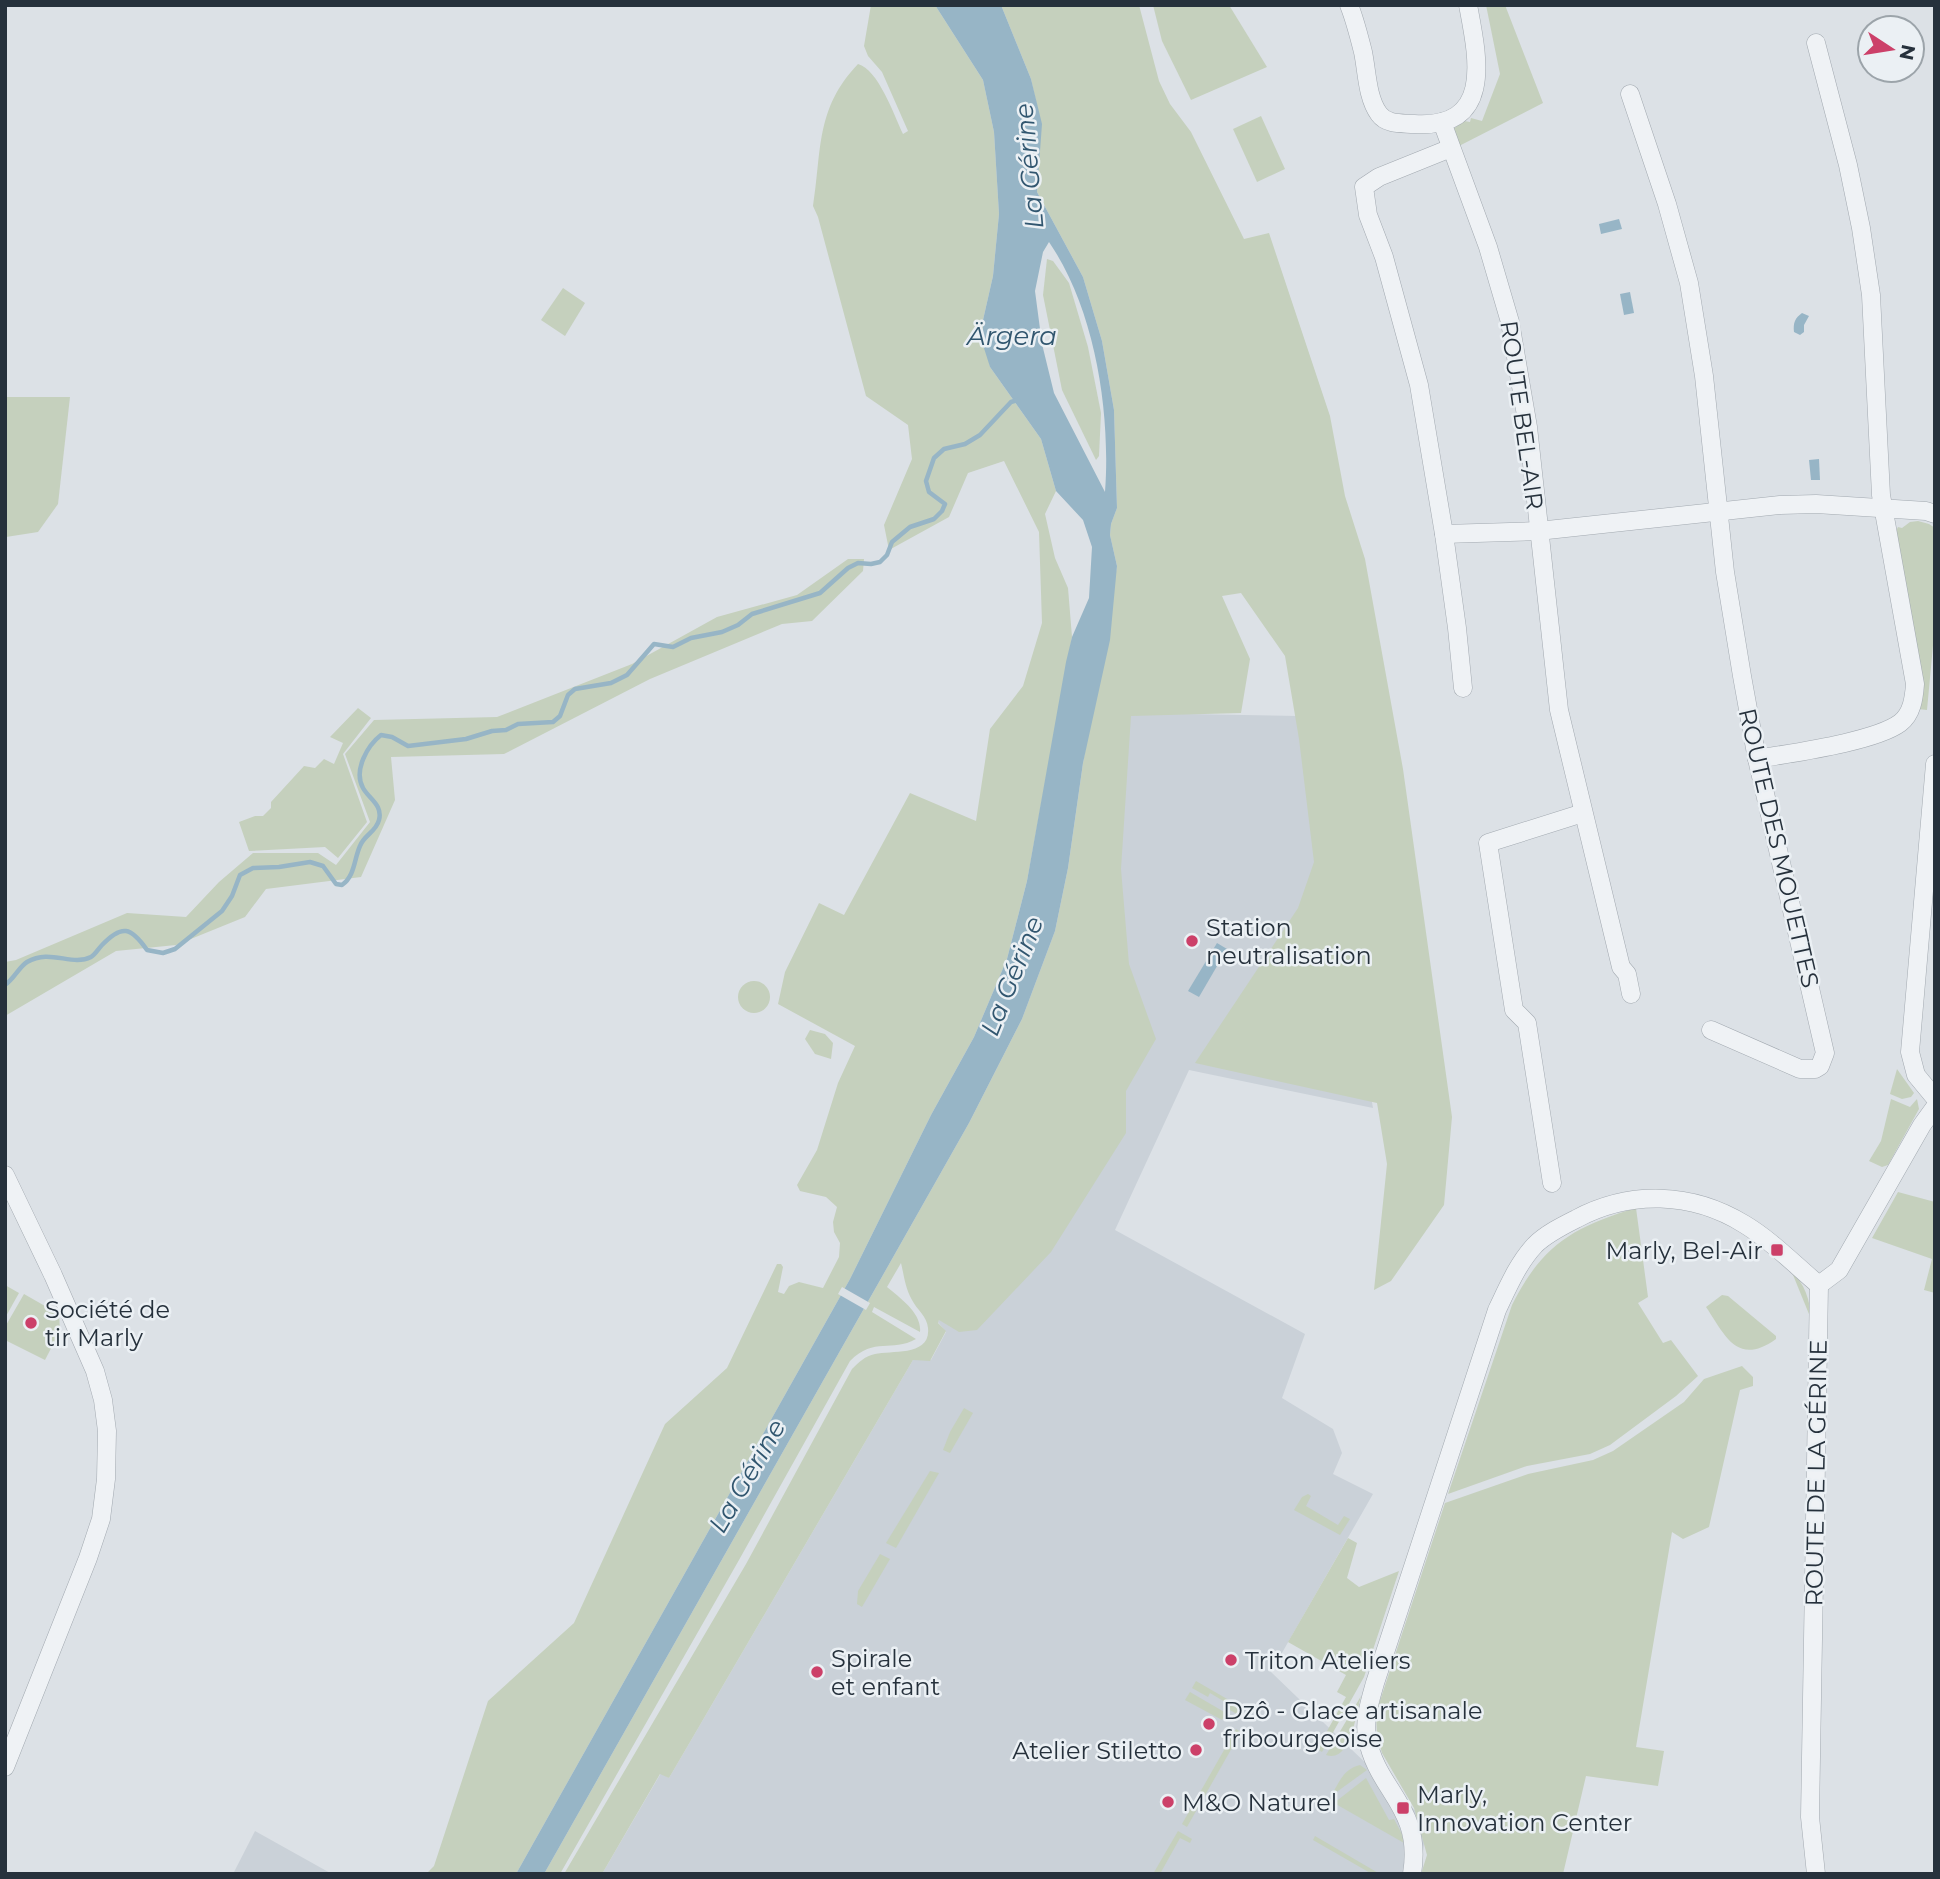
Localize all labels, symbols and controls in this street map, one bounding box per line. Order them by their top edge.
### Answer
north arrow [1856,14,1926,84]
text: N [1894,43,1920,62]
water label: La Gérine [1008,102,1050,230]
street label: ROUTE BEL-AIR [1494,318,1550,512]
water label: Ärgera [965,320,1057,352]
street label: ROUTE DES MOUETTES [1733,705,1825,991]
water label: La Gérine [974,912,1050,1040]
place label: Station neutralisation [1206,913,1372,970]
marker: Station neutralisation [1184,933,1200,949]
place label: Marly, Bel-Air [1605,1236,1763,1265]
marker: Marly, Bel-Air [1769,1242,1785,1258]
place label: Société de tir Marly [45,1295,170,1352]
marker: Société de tir Marly [23,1315,39,1331]
street label: ROUTE DE LA GÉRINE [1799,1339,1833,1607]
water label: La Gérine [702,1414,792,1538]
place label: Spirale et enfant [831,1644,941,1701]
place label: Triton Ateliers [1245,1646,1411,1675]
marker: Triton Ateliers [1223,1652,1239,1668]
marker: Spirale et enfant [809,1664,825,1680]
place label: Dzô - Glace artisanale fribourgeoise [1223,1696,1482,1753]
marker: Dzô - Glace artisanale fribourgeoise [1201,1716,1217,1732]
place label: Atelier Stiletto [1012,1736,1182,1765]
marker: Atelier Stiletto [1188,1742,1204,1758]
place label: Marly, Innovation Center [1417,1780,1632,1837]
place label: M&O Naturel [1182,1788,1337,1817]
marker: M&O Naturel [1160,1794,1176,1810]
marker: Marly, Innovation Center [1395,1800,1411,1816]

